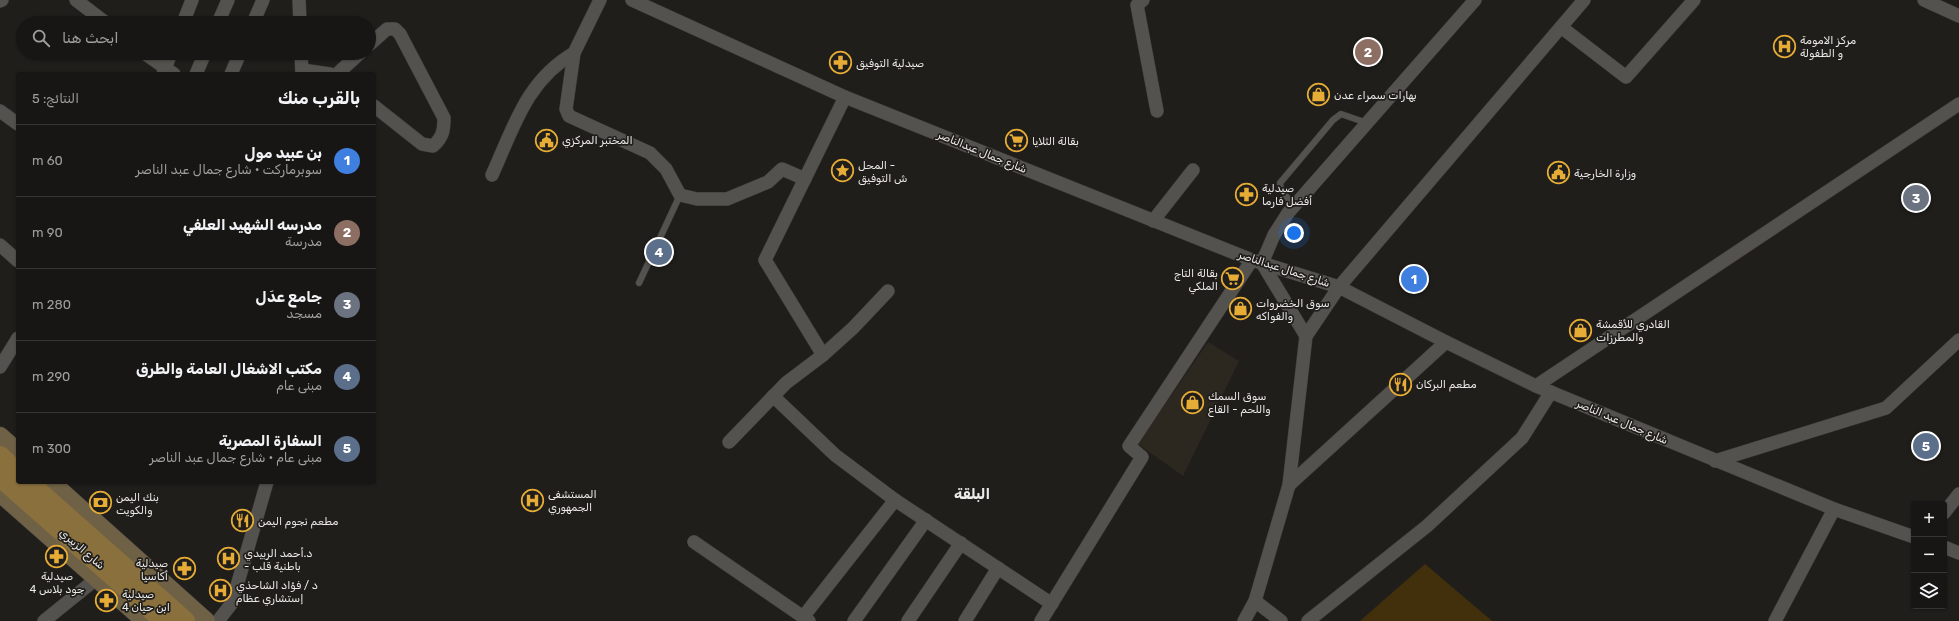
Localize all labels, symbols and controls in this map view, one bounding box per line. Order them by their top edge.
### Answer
search box [16,16,376,60]
icon: search [30,27,52,49]
text: ابحث هنا [62,29,119,47]
hospital icon: مركز الامومة و الطفولة [1772,33,1798,59]
place label: مركز الامومة و الطفولة [1800,34,1856,61]
pin: 2 [1355,37,1381,67]
pharmacy icon: صيدلية التوفيق [827,50,853,76]
place label: صيدلية التوفيق [856,57,924,71]
shop icon: بهارات سمراء عدن [1306,82,1332,108]
text: بالقرب منك [278,88,360,108]
place label: بهارات سمراء عدن [1334,89,1417,102]
text: النتائج: 5 [32,91,79,106]
public building icon: المختبر المركزي [533,127,559,153]
street label: شارع جمال عبدالناصر [934,128,1029,178]
supermarket icon: بقالة الثلايا [1003,128,1029,154]
place label: المختبر المركزي [562,134,633,148]
place label: بقالة الثلايا [1032,135,1079,148]
text: بن عبيد مول [245,144,322,162]
text: 60 m [32,153,63,168]
text: 1 [344,153,350,168]
place icon: المحل - ش التوفيق [829,158,855,184]
place label: المحل - ش التوفيق [858,159,907,186]
public building icon: وزارة الخارجية [1546,160,1572,186]
text: سوبرماركت · شارع جمال عبد الناصر [136,162,322,177]
place label: وزارة الخارجية [1574,167,1636,181]
pharmacy icon: صيدلية أفضل فارما [1234,181,1260,207]
place label: صيدلية أفضل فارما [1262,182,1312,208]
pin: 3 [1903,183,1929,213]
text: مدرسه الشهيد العلفي [183,216,322,234]
your location [1284,223,1304,243]
text: 90 m [32,225,63,240]
text: 2 [343,225,351,240]
text: مدرسة [285,234,322,249]
pin: 4 [646,237,672,267]
street label: شارع جمال عبدالناصر [1235,248,1331,292]
pin: 1 [1401,264,1427,294]
supermarket icon: بقالة التاج الملكي [1220,266,1246,292]
place label: بقالة التاج الملكي [1174,267,1218,295]
text: جامع عدَل [256,288,322,306]
shop icon: سوق الخضروات والفواكه [1227,296,1253,322]
text: 280 m [32,297,71,312]
text: 3 [343,297,351,312]
place label: سوق الخضروات والفواكه [1256,297,1330,324]
text: مسجد [286,306,322,321]
shop icon: القادري للأقمشة والمطرزات [1567,317,1593,343]
place label: القادري للأقمشة والمطرزات [1596,318,1670,345]
text: مكتب الاشغال العامة والطرق [136,360,322,378]
text: 290 m [32,369,70,384]
text: 4 [343,369,351,384]
restaurant icon: مطعم البركان [1388,371,1414,397]
text: مبنى عام [276,378,322,393]
place label: مطعم البركان [1416,378,1477,392]
shop icon: سوق السمك واللحم - القاع [1180,389,1206,415]
place label: سوق السمك واللحم - القاع [1208,390,1271,418]
street label: شارع جمال عبد الناصر [1573,396,1670,449]
pin: 5 [1913,431,1939,461]
text: السفارة المصرية [219,432,322,450]
text: 300 m [32,441,71,456]
text: 5 [343,441,351,456]
text: مبنى عام · شارع جمال عبد الناصر [149,450,322,465]
district label: البلقة [954,485,990,503]
hospital icon: المستشفى الجمهوري [519,487,545,513]
place label: المستشفى الجمهوري [548,488,597,515]
bank icon: بنك اليمن والكويت [88,490,114,516]
place label: بنك اليمن والكويت [116,491,159,518]
map controls [1911,501,1947,609]
button: + [1911,501,1947,537]
restaurant icon: مطعم نجوم اليمن [230,508,256,534]
place label: مطعم نجوم اليمن [258,515,338,529]
street label: شارع الزبيري [56,526,107,574]
button: − [1911,537,1947,573]
pharmacy icon: صيدلية جود بلاس 4 [44,543,70,569]
hospital icon: د.أحمد الربيدي - باطنية قلب [215,546,241,572]
place label: د.أحمد الربيدي - باطنية قلب [244,547,313,573]
pharmacy icon: صيدلية أكاسيا [171,556,197,582]
place label: صيدلية أكاسيا [136,557,168,583]
place label: صيدلية جود بلاس 4 [29,570,85,597]
button: layers [1911,573,1947,609]
hospital icon: د / فؤاد الشاحذي إستشاري عظام [208,578,234,604]
place label: د / فؤاد الشاحذي إستشاري عظام [236,579,318,606]
pharmacy icon: صيدلية ابن حيان 4 [94,587,120,613]
place label: صيدلية ابن حيان 4 [122,588,170,614]

